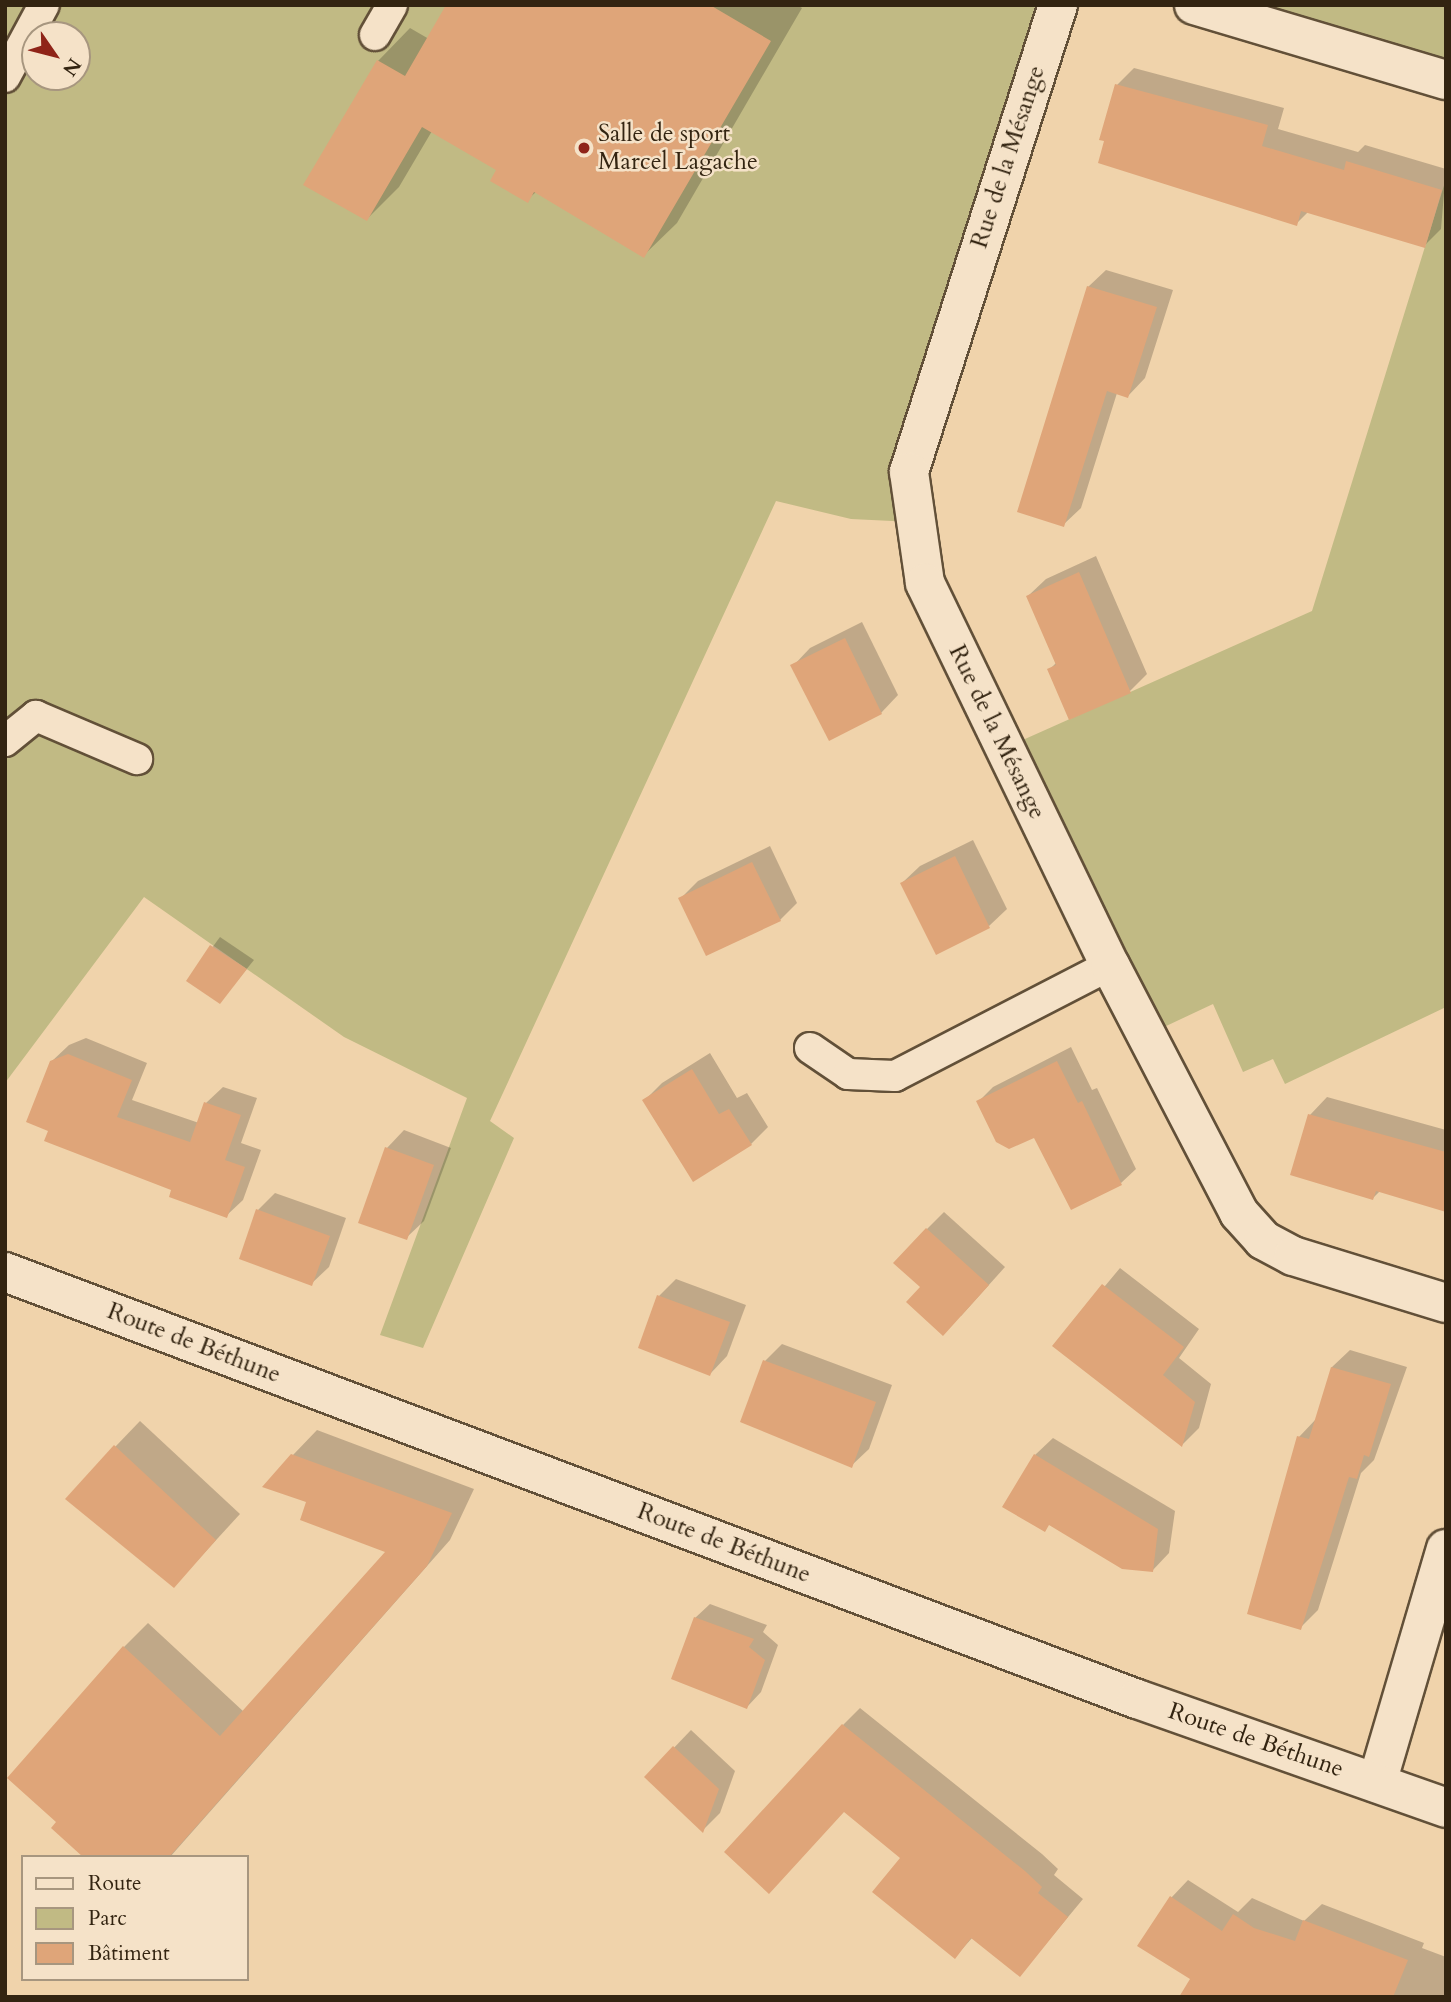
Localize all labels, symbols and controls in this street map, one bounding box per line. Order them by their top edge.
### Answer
north arrow [21,21,91,91]
text: N [56,53,87,81]
street label: Rue de la Mésange [965,62,1051,252]
place label: Salle de sport Marcel Lagache [598,120,758,176]
marker: Salle de sport Marcel Lagache [576,140,592,156]
street label: Rue de la Mésange [942,640,1052,824]
street label: Route de Béthune [103,1297,285,1389]
street label: Route de Béthune [633,1497,815,1589]
street label: Route de Béthune [1165,1697,1347,1783]
legend [21,1855,248,1981]
text: Route [88,1869,142,1898]
text: Parc [88,1904,127,1933]
text: Bâtiment [88,1939,170,1968]

